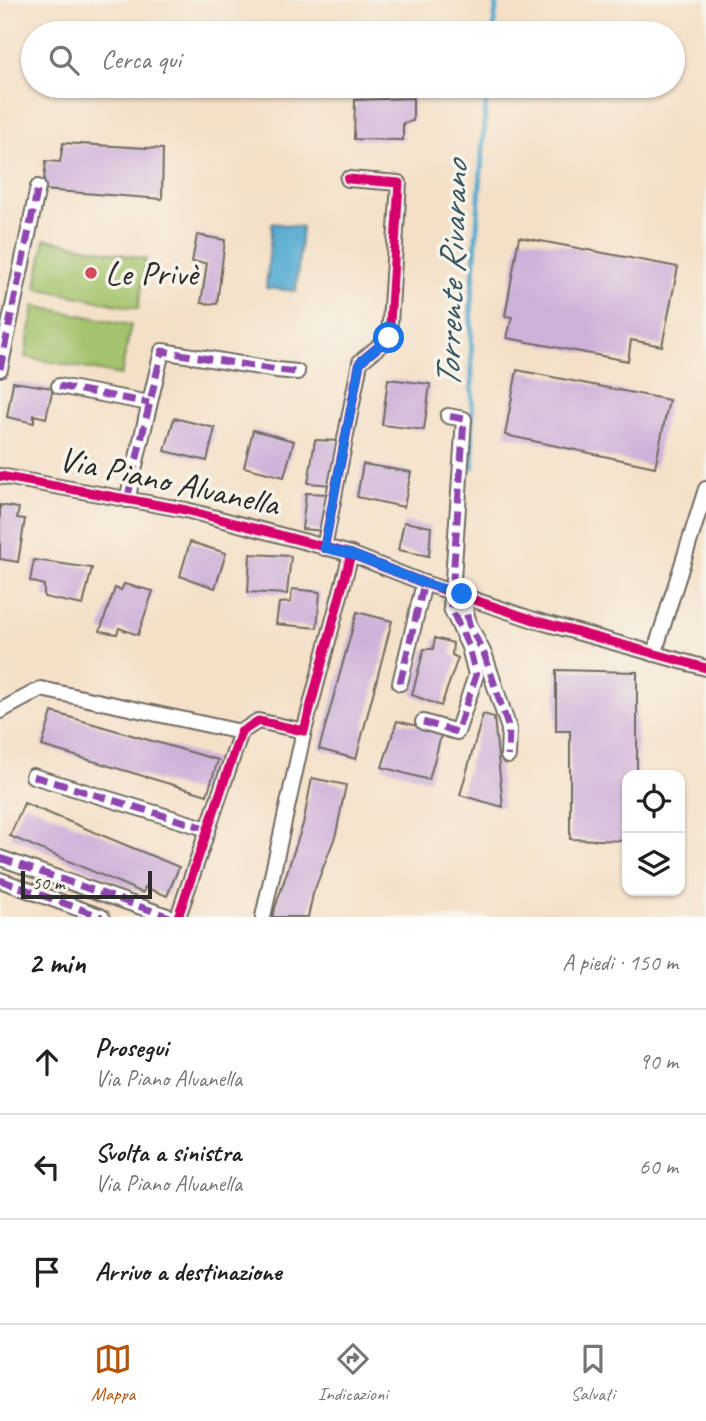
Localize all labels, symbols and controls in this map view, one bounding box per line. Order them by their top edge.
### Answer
search box [21,21,685,98]
icon: search [45,41,83,79]
text: Cerca qui [101,43,181,76]
water label: Torrente Rivarano [424,156,479,389]
place label: Le Privè [105,251,200,296]
marker: Le Privè [83,265,99,281]
route start [373,322,404,353]
street label: Via Piano Alvanella [55,436,285,527]
route end [446,578,477,609]
map controls [622,770,685,896]
button: locate [622,770,685,833]
button: layers [622,833,685,896]
scale bar [21,868,152,900]
text: 50 m [32,871,64,895]
text: 2 min [28,944,85,982]
text: A piedi · 150 m [562,948,678,977]
text: Prosegui [95,1031,168,1064]
icon: ahead [28,1043,66,1081]
text: 90 m [639,1047,678,1076]
text: Via Piano Alvanella [95,1064,242,1093]
text: Svolta a sinistra [95,1136,241,1169]
icon: left [28,1148,66,1186]
text: 60 m [639,1152,678,1181]
text: Via Piano Alvanella [95,1169,242,1198]
icon: arrive [28,1253,66,1291]
text: Arrivo a destinazione [95,1255,281,1288]
tab: Mappa [91,1340,135,1406]
tab: Indicazioni [318,1340,388,1406]
tab: Salvati [570,1340,615,1406]

